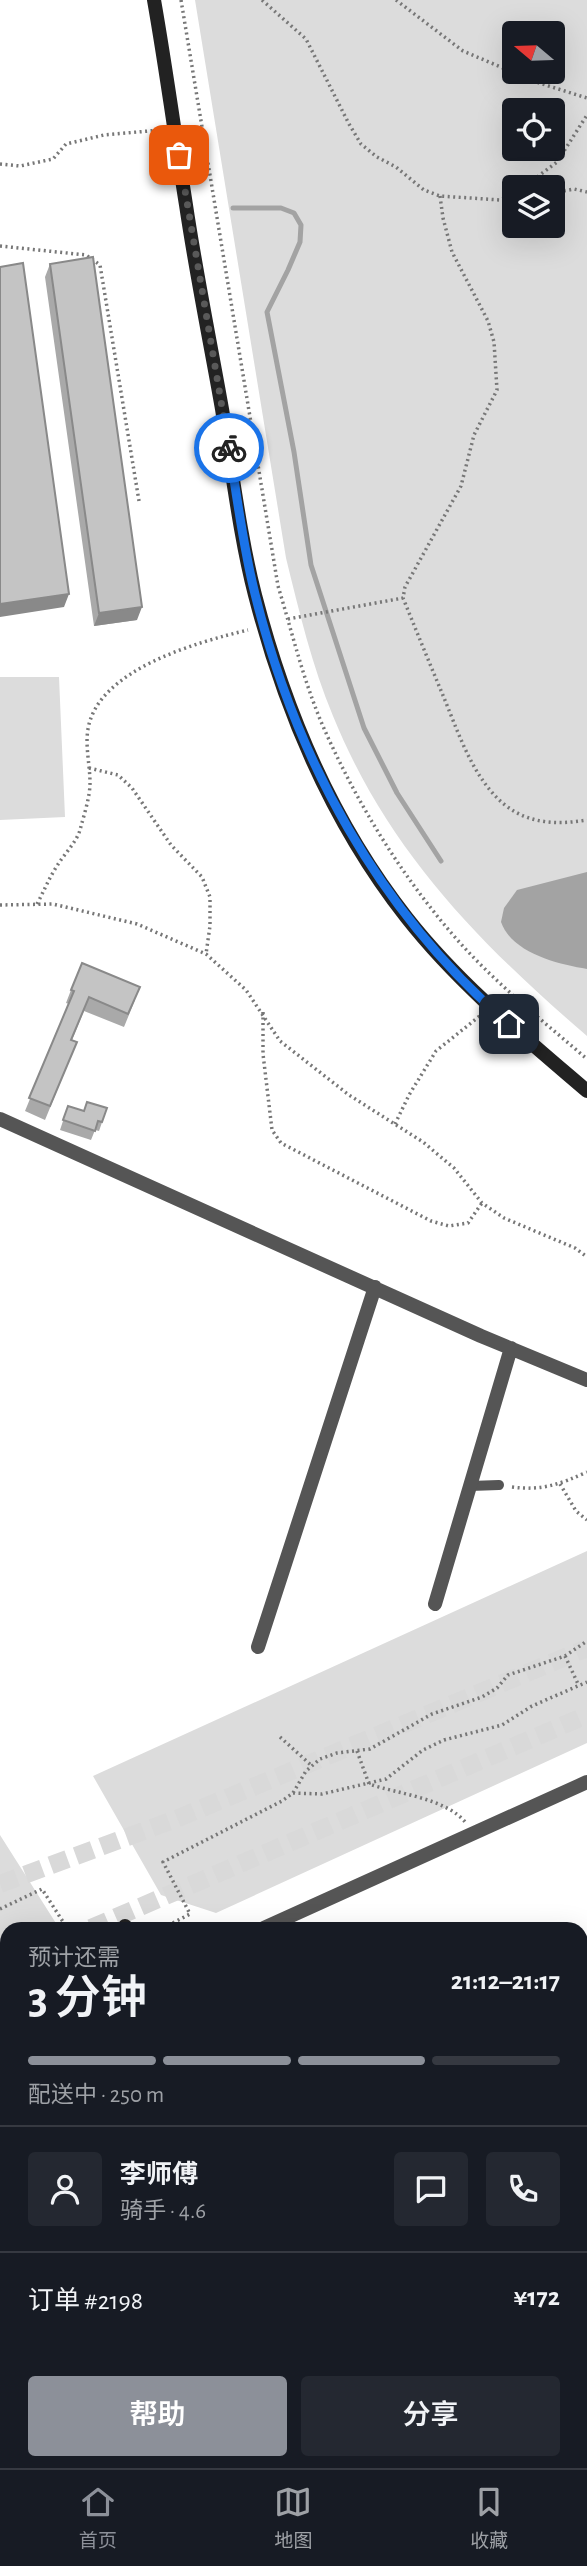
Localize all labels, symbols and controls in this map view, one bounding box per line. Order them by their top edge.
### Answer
north arrow [502,21,565,84]
map controls [502,21,565,238]
button: locate [502,98,565,161]
pin [149,125,209,185]
icon: bag [160,136,198,174]
button: layers [502,175,565,238]
courier [194,413,264,483]
icon: bike [210,429,248,467]
pin [479,994,539,1054]
icon: home [490,1005,528,1043]
text: 预计还需 [28,1947,120,1970]
text: 21:12–21:17 [451,1968,560,1994]
text: 3 分钟 [28,1976,147,2022]
text: 配送中 · 250 m [28,2084,164,2107]
button: person [28,2152,102,2226]
button: chat [394,2152,468,2226]
button: phone [486,2152,560,2226]
text: 李师傅 [120,2162,198,2188]
text: 骑手 · 4.6 [120,2200,206,2223]
text: ¥172 [513,2284,560,2310]
text: 订单 #2198 [28,2288,143,2314]
button: 帮助 [28,2376,287,2456]
button: 分享 [301,2376,560,2456]
tab: 首页 [79,2483,117,2553]
tab: 地图 [274,2483,312,2553]
tab: 收藏 [470,2483,508,2553]

